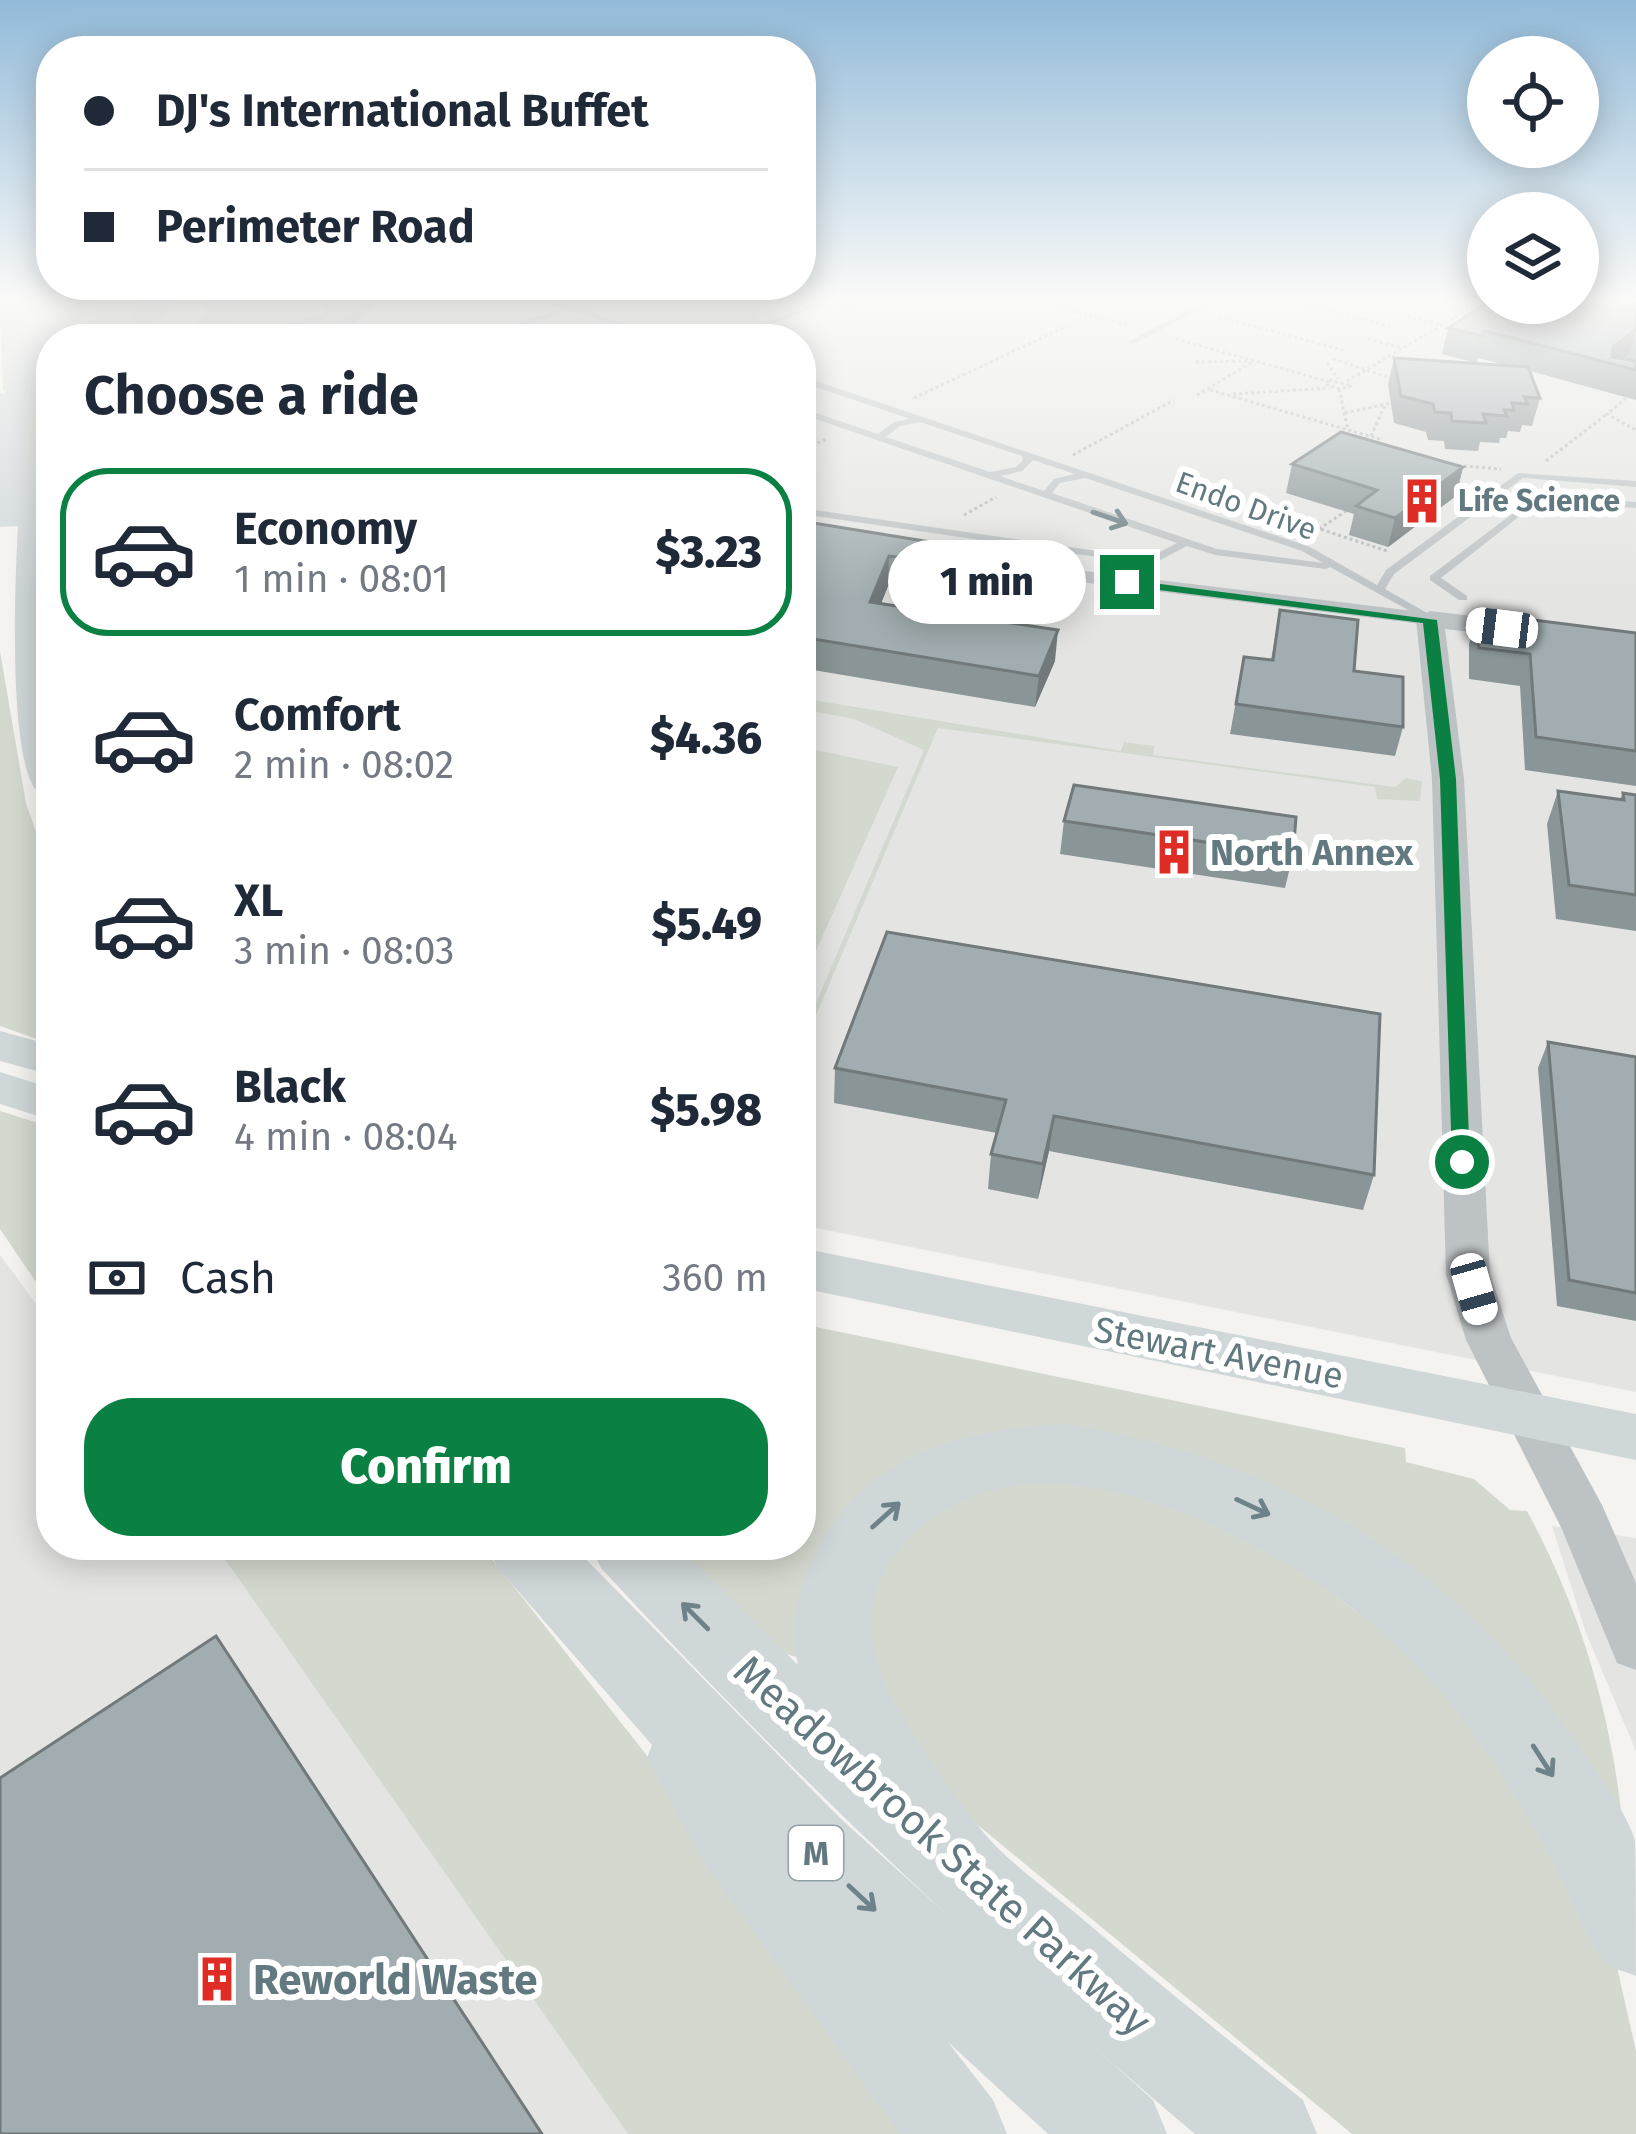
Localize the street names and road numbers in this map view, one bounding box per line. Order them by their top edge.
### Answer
street label: Endo Drive [1171,464,1321,548]
street label: Stewart Avenue [1091,1307,1347,1399]
street label: Meadowbrook State Parkway [724,1644,1162,2046]
road number: M [789,1826,843,1880]

